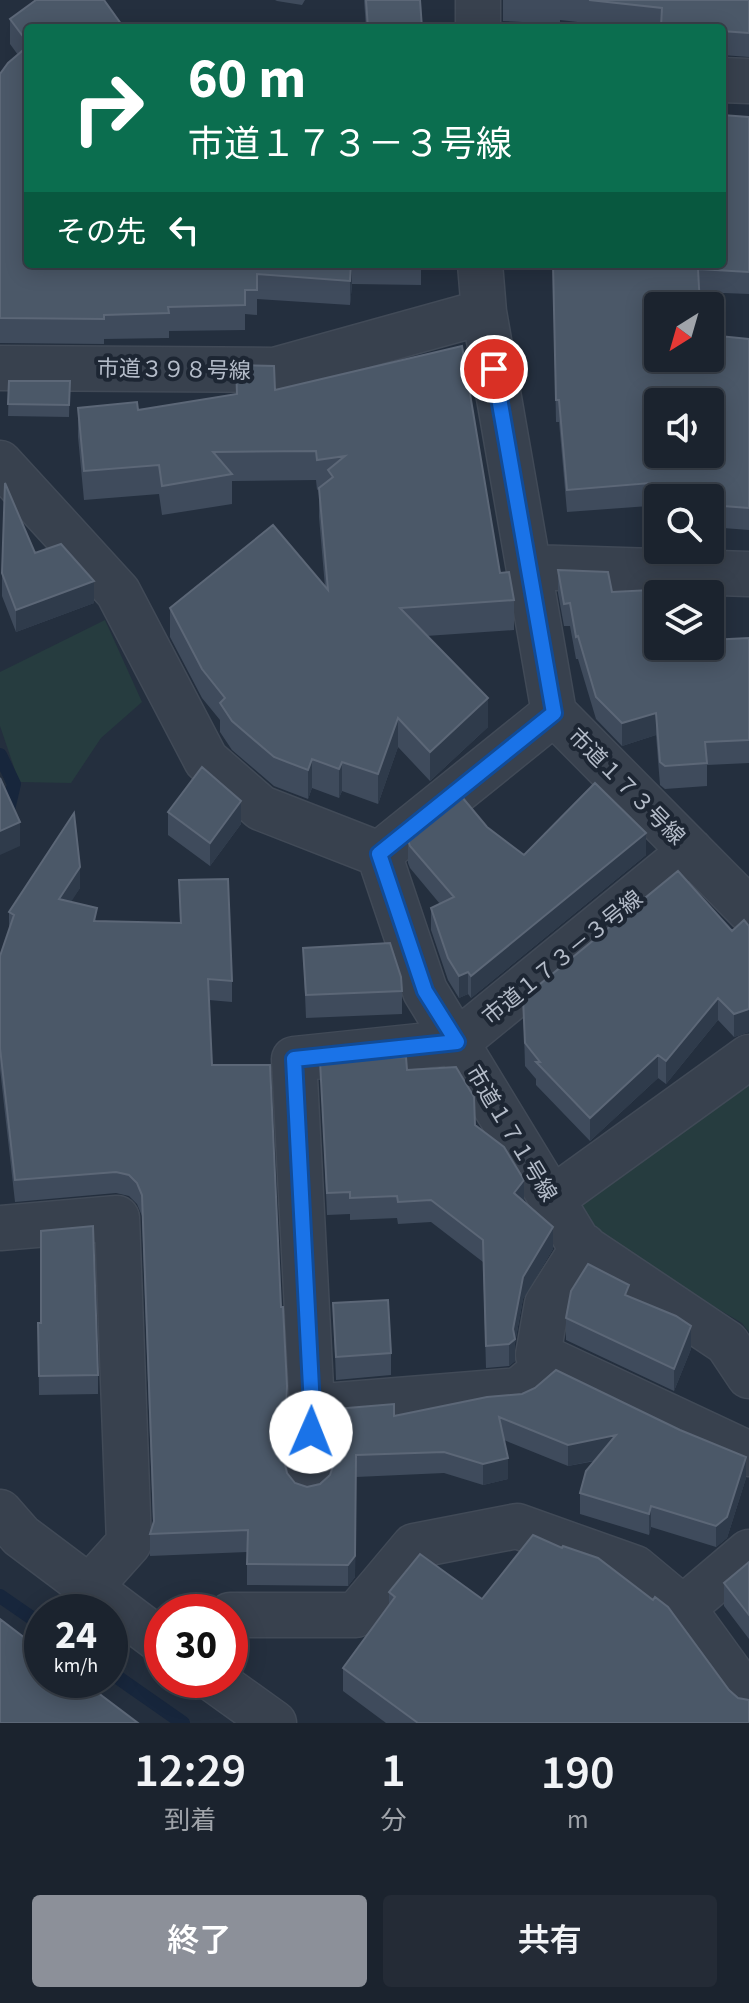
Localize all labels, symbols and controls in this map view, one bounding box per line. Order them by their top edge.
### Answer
text: 60 m [188,40,306,119]
icon: right [56,56,160,160]
text: 市道１７３－３号線 [188,119,512,170]
icon: left [162,208,206,252]
text: その先 [56,211,146,254]
north arrow [644,292,724,372]
map controls [644,292,724,660]
pin [460,335,528,403]
icon: arrive [472,347,516,391]
street label: 市道３９８号線 [97,353,251,387]
button: sound [644,388,724,468]
button: search [644,484,724,564]
button: layers [644,580,724,660]
street label: 市道１７３号線 [561,721,692,852]
street label: 市道１７３－３号線 [476,883,650,1033]
street label: 市道１７１号線 [458,1059,565,1208]
position arrow [269,1390,353,1474]
speed limit sign: 30 [144,1594,248,1698]
text: 24 [55,1607,97,1664]
text: km/h [54,1652,98,1680]
text: 12:29 [134,1737,246,1805]
text: 1 [381,1737,406,1805]
text: 190 [541,1739,615,1807]
text: m [567,1801,588,1838]
text: 到着 [164,1802,216,1839]
text: 分 [380,1802,406,1839]
button: 終了 [32,1895,367,1987]
button: 共有 [383,1895,717,1987]

